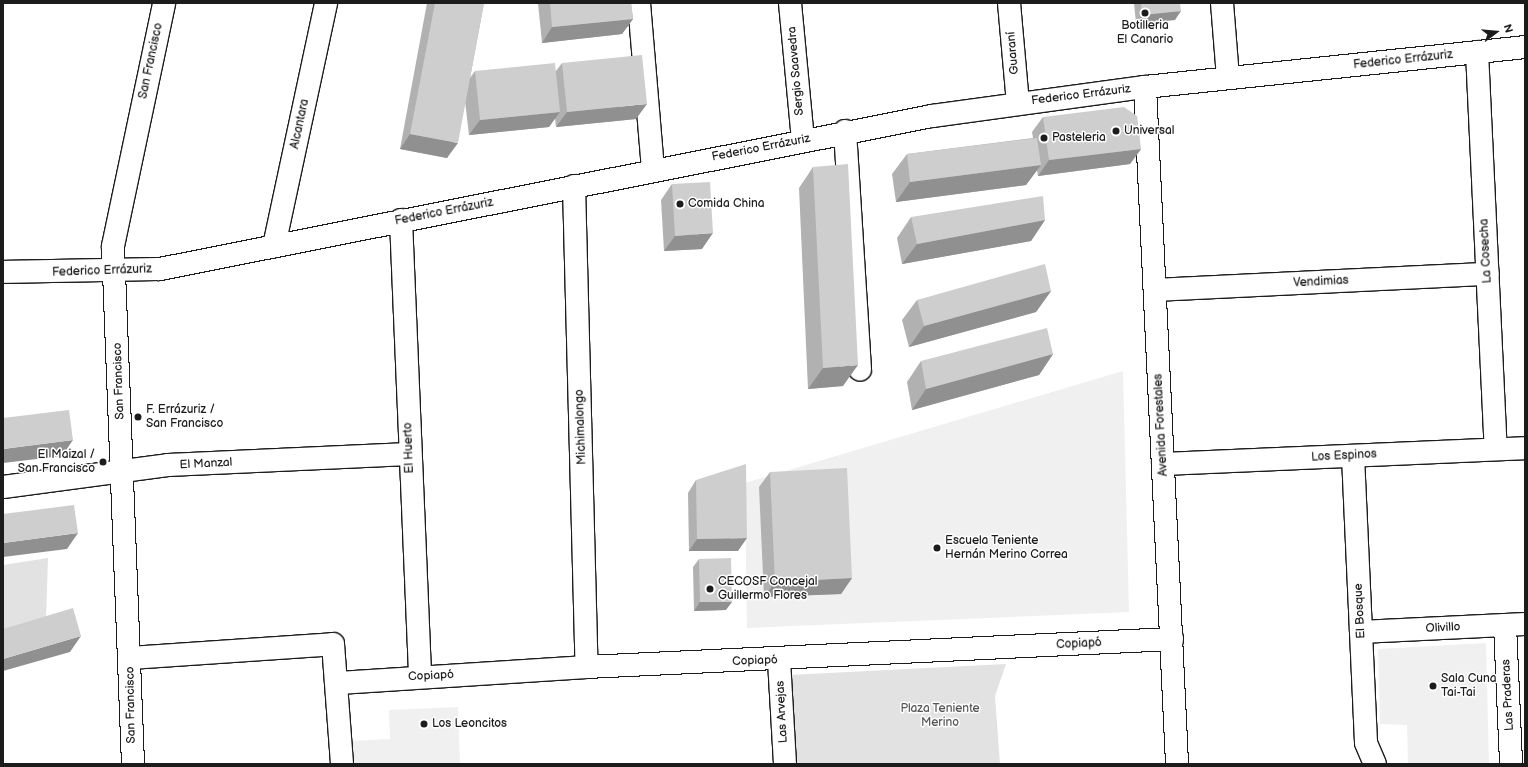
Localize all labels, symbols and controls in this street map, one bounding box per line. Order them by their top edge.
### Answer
marker: Botilleria El Canario [1140,8,1150,18]
north arrow [1476,12,1516,52]
place label: Botilleria El Canario [1117,19,1173,47]
street label: San Francisco [136,22,166,100]
text: N [1501,23,1515,34]
street label: Sergio Saavedra [785,26,807,116]
street label: Guaraní [1004,31,1022,75]
street label: Federico Errázuriz [1353,48,1453,72]
street label: Federico Errázuriz [1031,82,1131,108]
street label: Alcantara [288,98,312,150]
place label: Universal [1124,124,1174,138]
marker: Universal [1111,126,1121,136]
street label: Federico Errázuriz [711,131,811,165]
place label: Pasteleria [1052,131,1106,145]
marker: Pasteleria [1039,133,1049,143]
street label: Federico Errázuriz [394,195,494,229]
place label: Comida China [688,197,765,211]
marker: Comida China [675,199,685,209]
street label: La Cosecha [1477,218,1495,284]
street label: Federico Errázuriz [52,262,152,280]
street label: Vendimias [1293,273,1349,291]
street label: San Francisco [110,342,128,420]
street label: Avenida Forestales [1151,373,1171,477]
street label: Michimalongo [572,389,590,465]
place label: F. Errázuriz / San Francisco [146,403,223,431]
marker: F. Errázuriz / San Francisco [133,412,143,422]
street label: El Huerto [401,422,417,474]
street label: Los Espinos [1311,447,1377,465]
place label: El Maizal / San Francisco [18,448,95,476]
street label: El Manzal [179,455,233,473]
marker: El Maizal / San Francisco [98,457,108,467]
place label: Escuela Teniente Hernán Merino Correa [945,534,1068,562]
marker: Escuela Teniente Hernán Merino Correa [932,543,942,553]
place label: CECOSF Concejal Guillermo Flores [718,575,818,603]
street label: El Bosque [1351,583,1369,639]
marker: CECOSF Concejal Guillermo Flores [705,584,715,594]
street label: Olivillo [1425,620,1461,636]
street label: Copiapó [1056,636,1102,652]
street label: Copiapó [732,653,778,669]
street label: Las Praderas [1499,659,1517,731]
street label: San Francisco [123,666,139,744]
street label: Copiapó [408,668,454,684]
place label: Sala Cuna Tai-Tai [1441,672,1496,700]
street label: Las Arvejas [773,680,791,744]
marker: Sala Cuna Tai-Tai [1428,681,1438,691]
park label: Plaza Teniente Merino [900,702,980,730]
place label: Los Leoncitos [432,717,507,731]
marker: Los Leoncitos [419,719,429,729]

